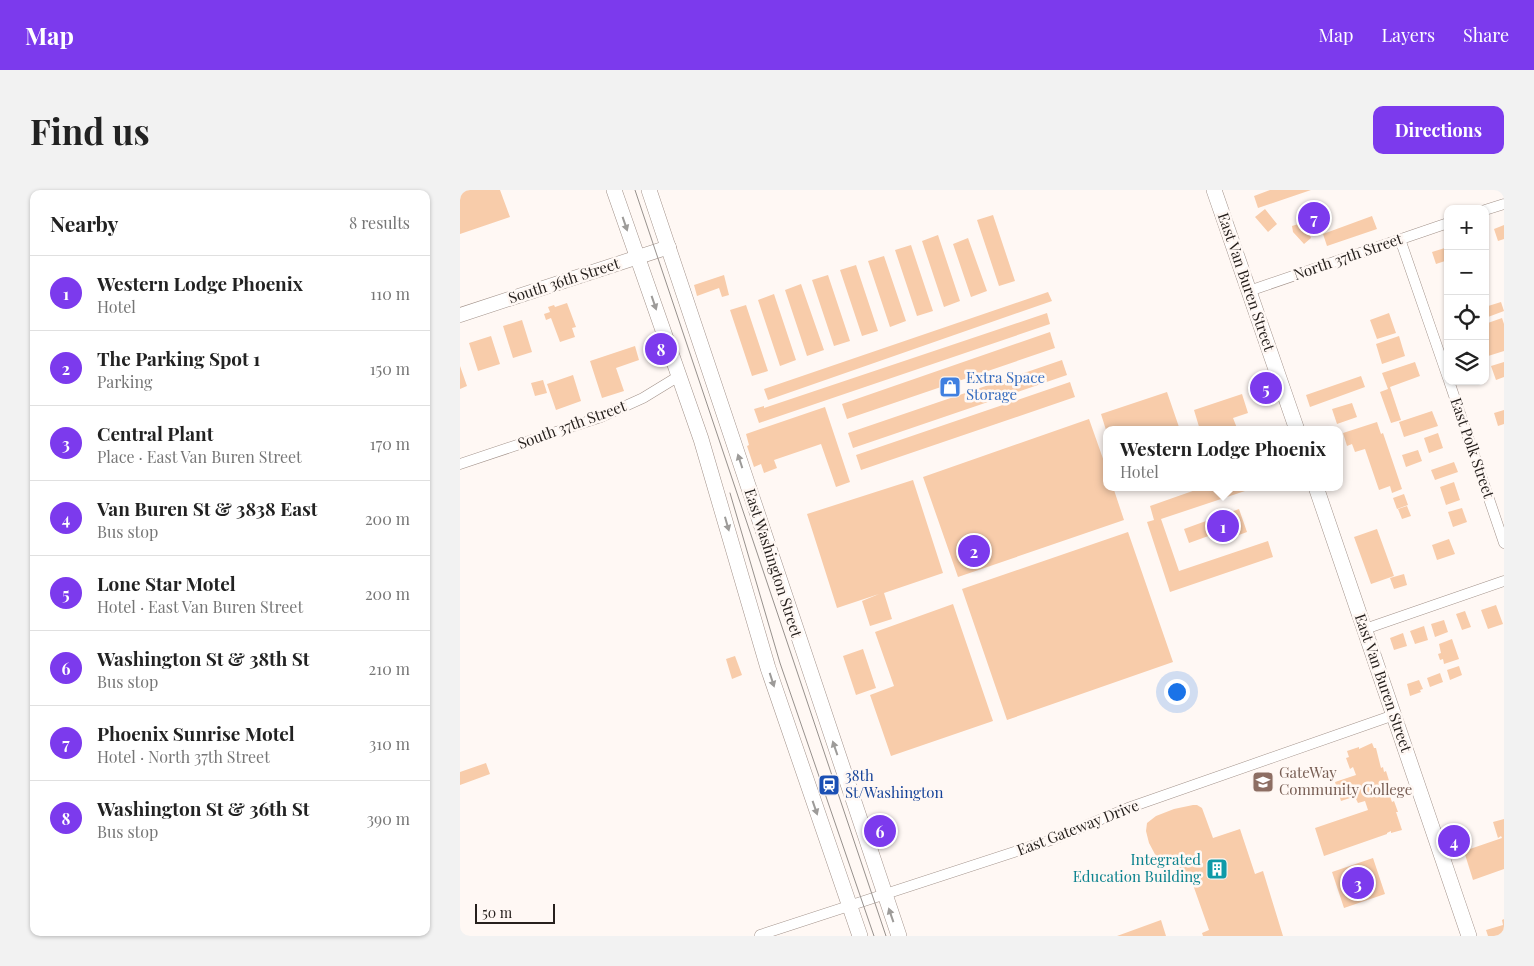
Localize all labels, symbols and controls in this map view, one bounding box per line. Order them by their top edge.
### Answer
text: Map [25,19,74,51]
text: Map [1318,23,1353,47]
text: Layers [1381,23,1435,47]
text: Share [1463,23,1509,47]
button: Directions [1373,106,1504,154]
text: Find us [30,107,150,154]
pin: 7 [1298,199,1330,237]
map controls [1444,205,1489,385]
button: + [1444,205,1489,250]
text: Nearby [50,209,119,237]
street label: East Van Buren Street [1214,210,1280,354]
text: 8 results [349,212,410,233]
one-way arrow [622,216,629,231]
street label: North 37th Street [1290,228,1406,284]
button: − [1444,250,1489,295]
street label: South 36th Street [506,252,622,307]
text: Western Lodge Phoenix [97,270,303,296]
text: 1 [63,283,69,304]
text: 110 m [370,283,410,304]
button: locate [1444,295,1489,340]
text: Hotel [97,296,136,317]
one-way arrow [650,296,658,311]
pin: 8 [645,330,677,368]
button: layers [1444,340,1489,385]
text: The Parking Spot 1 [97,345,260,371]
text: 2 [62,358,70,379]
text: 150 m [370,358,410,379]
place label: Extra Space Storage [966,367,1045,404]
pin: 5 [1250,369,1282,407]
text: Parking [97,371,152,392]
shop icon: Extra Space Storage [938,375,962,399]
street label: South 37th Street [515,395,629,453]
street label: East Polk Street [1446,395,1500,501]
text: Central Plant [97,420,213,446]
popup [1103,426,1343,491]
text: 3 [62,433,70,454]
text: 170 m [370,433,410,454]
text: Western Lodge Phoenix [1120,435,1326,461]
text: Place · East Van Buren Street [97,446,302,467]
one-way arrow [735,453,743,468]
text: Hotel [1120,461,1159,482]
street label: East Washington Street [740,486,808,640]
text: Van Buren St & 3838 East [97,495,318,521]
pin: 1 [1207,507,1239,545]
text: 4 [62,508,70,529]
text: 200 m [365,508,410,529]
one-way arrow [723,516,731,531]
text: Bus stop [97,521,158,542]
pin: 2 [958,532,990,570]
text: Lone Star Motel [97,570,236,596]
text: 5 [62,583,70,604]
text: 200 m [365,583,410,604]
text: Hotel · East Van Buren Street [97,596,303,617]
street label: East Van Buren Street [1351,611,1417,755]
text: Washington St & 38th St [97,645,310,671]
text: 6 [62,658,70,679]
text: 210 m [369,658,410,679]
text: Bus stop [97,671,158,692]
one-way arrow [768,673,776,688]
your location [1164,679,1190,705]
text: Phoenix Sunrise Motel [97,720,295,746]
text: 7 [62,733,70,754]
text: 310 m [369,733,410,754]
one-way arrow [831,740,839,755]
text: Hotel · North 37th Street [97,746,270,767]
place label: GateWay Community College [1279,762,1412,799]
place label: 38th St/Washington [845,765,943,802]
school or university icon: GateWay Community College [1251,770,1275,794]
station icon: 38th St/Washington [817,773,841,797]
text: Washington St & 36th St [97,795,310,821]
street label: East Gateway Drive [1014,795,1142,860]
one-way arrow [811,801,819,816]
text: 8 [62,808,70,829]
text: 390 m [367,808,410,829]
pin: 6 [864,812,896,850]
text: Bus stop [97,821,158,842]
pin: 4 [1438,822,1470,860]
place label: Integrated Education Building [1073,849,1201,886]
building icon: Integrated Education Building [1205,857,1229,881]
pin: 3 [1342,864,1374,902]
scale bar [475,901,555,924]
text: 50 m [482,903,512,922]
one-way arrow [887,907,895,922]

